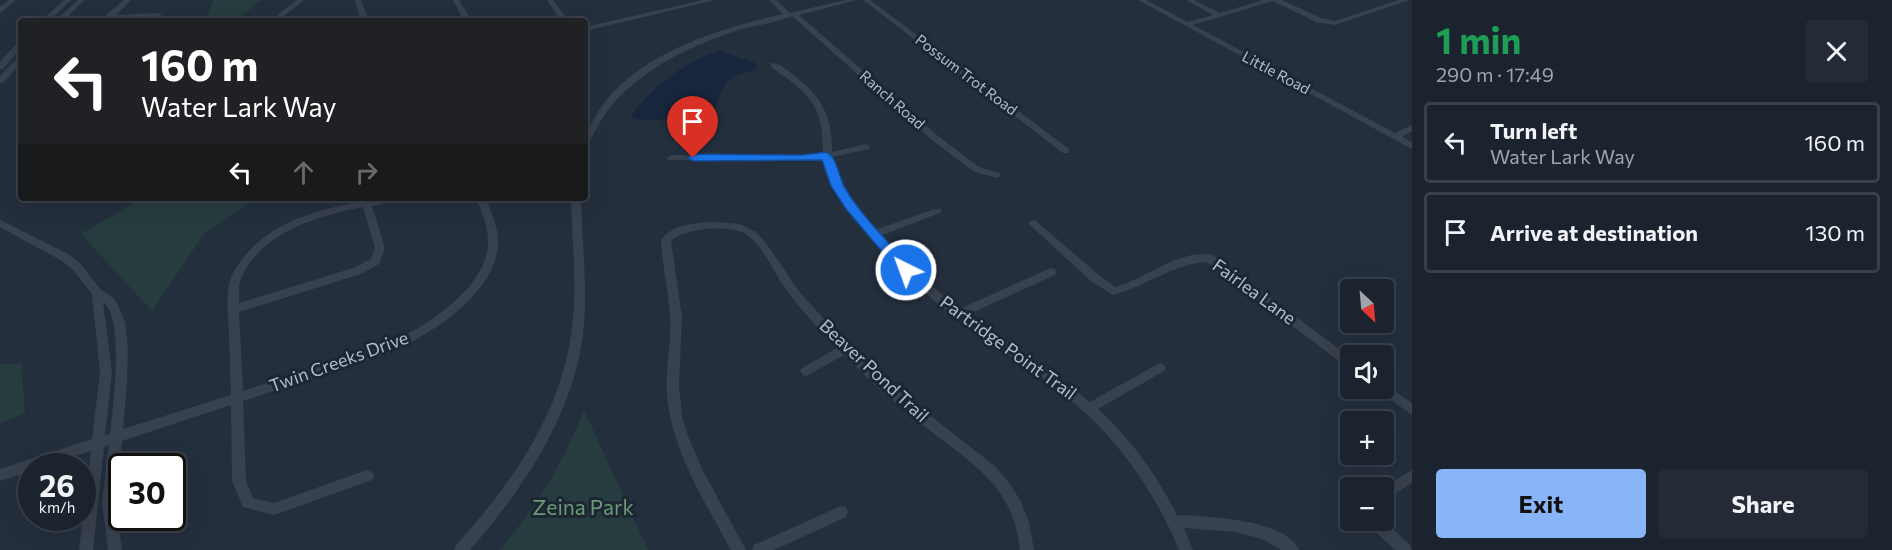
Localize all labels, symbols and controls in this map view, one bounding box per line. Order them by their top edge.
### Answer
text: 1 min [1436,17,1521,61]
button: close [1805,20,1868,83]
street label: Possum Trot Road [912,30,1021,118]
text: 160 m [141,38,259,90]
icon: left [42,42,120,120]
street label: Little Road [1239,47,1314,98]
text: 290 m · 17:49 [1436,62,1554,86]
street label: Ranch Road [856,66,929,132]
text: Water Lark Way [141,90,336,123]
pin [667,96,718,158]
icon: arrive [676,105,709,138]
text: Turn left [1490,117,1577,144]
icon: left [1439,126,1472,159]
text: 160 m [1804,129,1865,156]
text: Water Lark Way [1490,144,1635,168]
icon: left [224,156,257,189]
icon: ahead [287,156,320,189]
icon: right [350,156,383,189]
icon: arrive [1439,216,1472,249]
text: Arrive at destination [1490,219,1698,246]
text: 130 m [1805,219,1865,246]
position arrow [874,238,938,302]
street label: Fairlea Lane [1209,254,1301,329]
north arrow [1340,279,1394,333]
map controls [1340,279,1394,531]
street label: Partridge Point Trail [936,290,1081,404]
street label: Beaver Pond Trail [816,314,934,426]
street label: Twin Creeks Drive [266,326,411,396]
button: sound [1340,345,1394,399]
button: + [1340,411,1394,465]
speed limit sign: 30 [108,453,186,531]
text: 26 [39,466,75,503]
button: Exit [1436,469,1646,538]
button: Share [1658,469,1868,538]
button: − [1340,477,1394,531]
park label: Zeina Park [532,494,634,519]
text: km/h [39,498,75,516]

